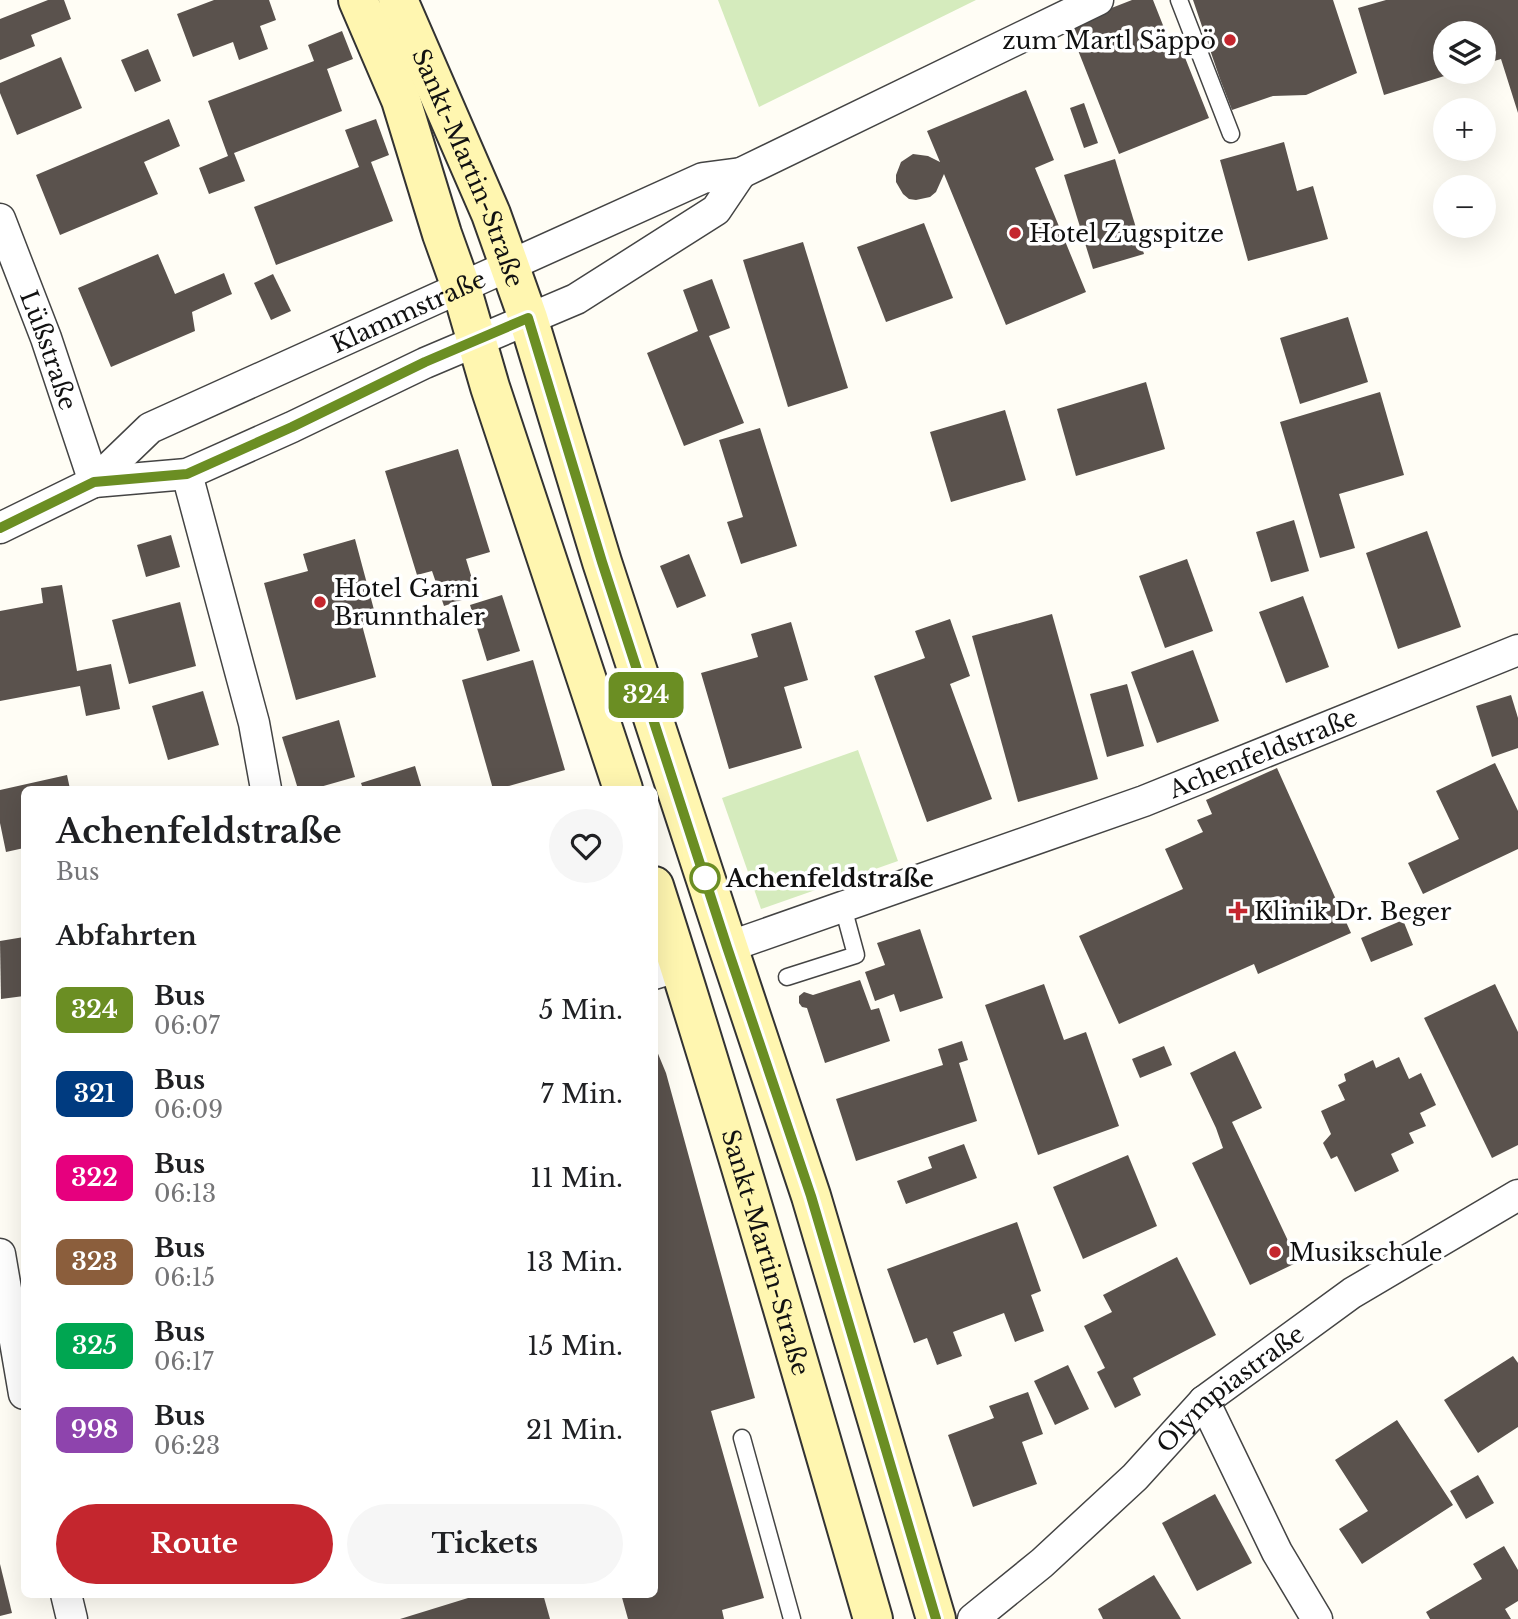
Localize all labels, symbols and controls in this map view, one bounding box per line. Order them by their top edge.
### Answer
map controls [1433,21,1496,238]
button: layers [1433,21,1496,84]
place label: zum Martl Säppö [1002,26,1216,55]
marker: zum Martl Säppö [1222,32,1238,48]
street label: Sankt-Martin-Straße [406,44,530,291]
button: + [1433,98,1496,161]
button: − [1433,175,1496,238]
place label: Hotel Zugspitze [1029,219,1224,248]
marker: Hotel Zugspitze [1007,225,1023,241]
street label: Klammstraße [327,264,490,359]
street label: Lüßstraße [14,286,83,414]
place label: Hotel Garni Brunnthaler [334,574,485,631]
marker: Hotel Garni Brunnthaler [312,594,328,610]
line badge: 324 [606,672,686,718]
text: 324 [623,680,669,709]
street label: Achenfeldstraße [1164,702,1361,804]
button: heart [549,809,623,883]
text: Achenfeldstraße [56,811,342,852]
text: Bus [56,858,99,886]
marker: Achenfeldstraße [690,863,720,893]
place label: Achenfeldstraße [725,864,934,893]
place label: Klinik Dr. Beger [1254,897,1452,926]
marker: Klinik Dr. Beger [1228,901,1248,921]
text: Abfahrten [56,920,197,952]
text: Bus [154,980,205,1012]
text: 5 Min. [539,994,623,1026]
text: 324 [71,995,118,1024]
text: 06:07 [154,1012,220,1040]
text: Bus [154,1064,205,1096]
text: 7 Min. [540,1078,623,1110]
text: 321 [74,1079,115,1108]
text: 06:09 [154,1096,223,1124]
street label: Sankt-Martin-Straße [716,1126,816,1379]
text: Bus [154,1148,205,1180]
text: 11 Min. [530,1162,623,1194]
text: 322 [71,1163,118,1192]
text: 06:13 [154,1180,216,1208]
text: Bus [154,1232,205,1264]
place label: Musikschule [1289,1238,1443,1267]
marker: Musikschule [1267,1244,1283,1260]
text: 13 Min. [526,1246,623,1278]
text: 323 [71,1247,118,1276]
text: 06:15 [154,1264,215,1292]
text: Bus [154,1316,205,1348]
street label: Olympiastraße [1150,1319,1309,1458]
text: 15 Min. [527,1330,623,1362]
text: 325 [72,1331,117,1360]
text: 06:17 [154,1348,214,1376]
text: Bus [154,1400,205,1432]
text: 21 Min. [526,1414,623,1446]
text: 998 [71,1415,118,1444]
text: 06:23 [154,1432,220,1460]
button: Route [56,1504,333,1584]
button: Tickets [347,1504,623,1584]

